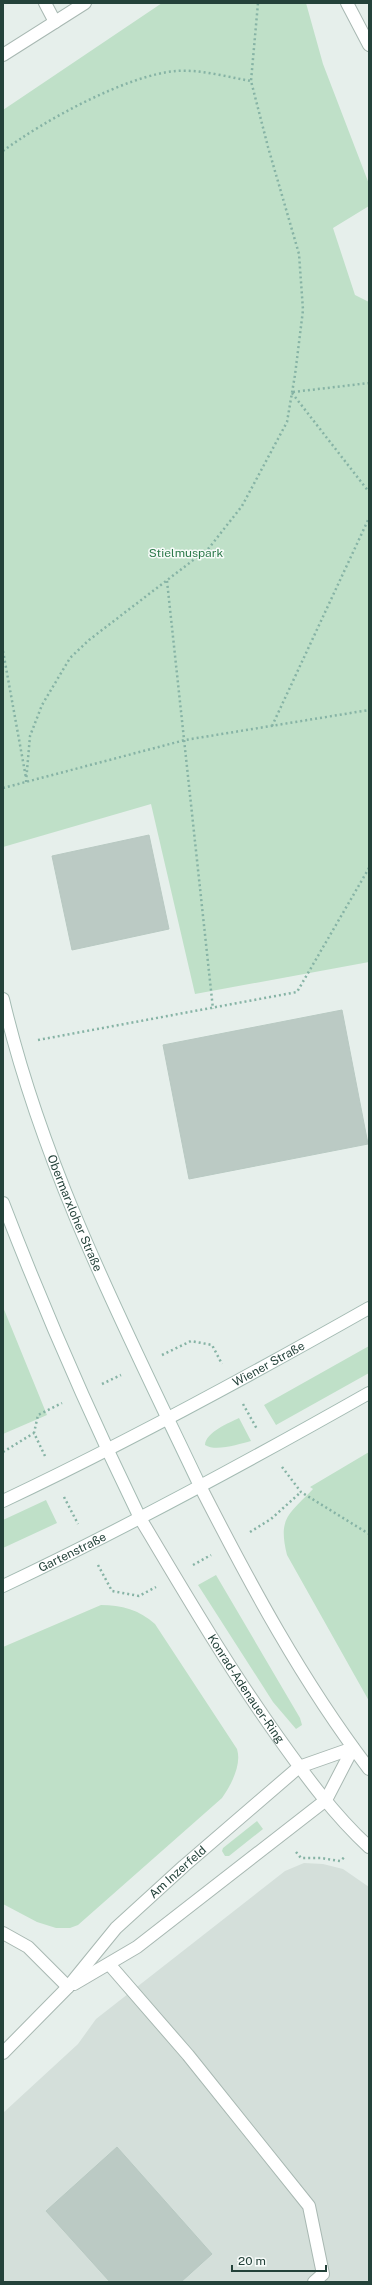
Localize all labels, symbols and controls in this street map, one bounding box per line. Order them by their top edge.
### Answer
park label: Stielmuspark [149,546,223,560]
street label: Obermarxloher Straße [44,1153,105,1274]
street label: Wiener Straße [230,1338,307,1389]
street label: Gartenstraße [36,1530,109,1575]
street label: Konrad-Adenauer-Ring [205,1632,287,1746]
street label: Am Inzerfeld [146,1843,209,1901]
scale bar [232,2247,326,2273]
text: 20 m [238,2254,266,2268]

